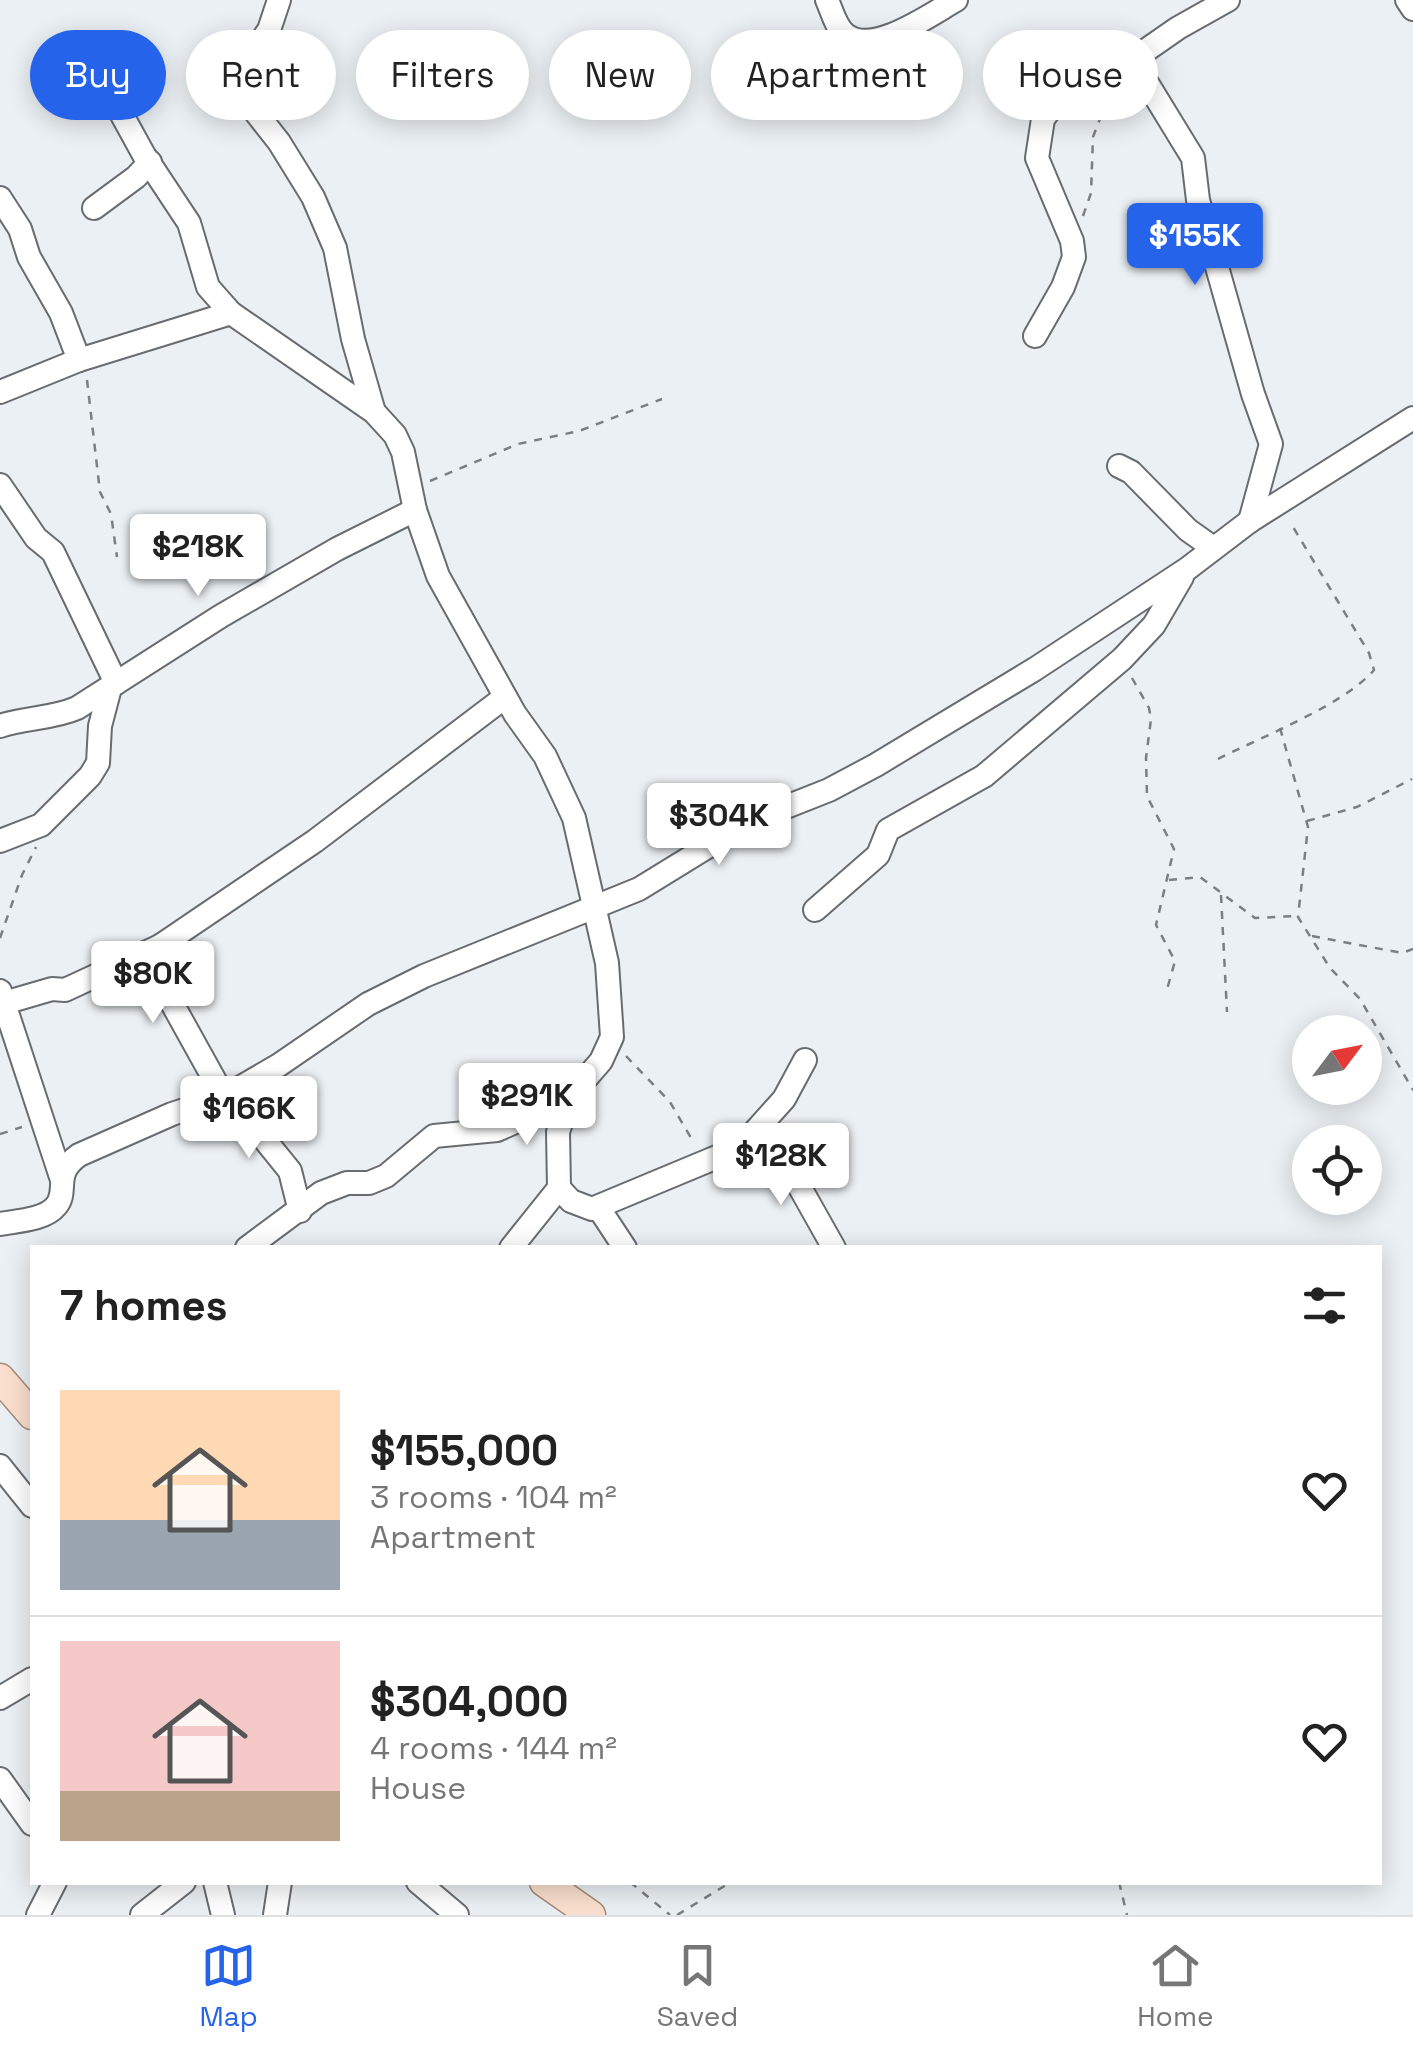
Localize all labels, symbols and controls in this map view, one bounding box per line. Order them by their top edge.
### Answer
chip: Buy [30,30,166,120]
chip: Rent [186,30,336,120]
chip: Filters [356,30,529,120]
chip: New [549,30,691,120]
chip: Apartment [711,30,963,120]
chip: House [983,30,1158,120]
pin: $155K [1125,203,1265,288]
text: $155K [1149,215,1241,255]
pin: $218K [128,514,268,599]
text: $218K [152,526,244,566]
pin: $304K [649,783,789,868]
text: $304K [669,795,769,835]
pin: $80K [94,941,212,1026]
text: $80K [113,953,193,993]
north arrow [1292,1015,1382,1105]
map controls [1292,1015,1382,1215]
pin: $291K [457,1063,597,1148]
text: $291K [481,1075,573,1115]
pin: $166K [179,1076,319,1161]
text: $166K [202,1088,296,1128]
pin: $128K [711,1123,851,1208]
button: locate [1292,1125,1382,1215]
text: $128K [735,1135,827,1175]
icon: filters [1297,1278,1352,1333]
text: 7 homes [60,1279,228,1332]
text: $155,000 [370,1424,558,1477]
icon: home [140,1430,260,1550]
icon: heart [1297,1463,1352,1518]
text: 3 rooms · 104 m² [370,1477,617,1517]
text: Apartment [370,1517,536,1557]
text: $304,000 [370,1675,568,1728]
icon: home [140,1681,260,1801]
icon: heart [1297,1714,1352,1769]
text: 4 rooms · 144 m² [370,1728,617,1768]
text: House [370,1768,466,1808]
tab: Map [199,1938,258,2034]
tab: Saved [657,1938,738,2034]
tab: Home [1137,1938,1214,2034]

